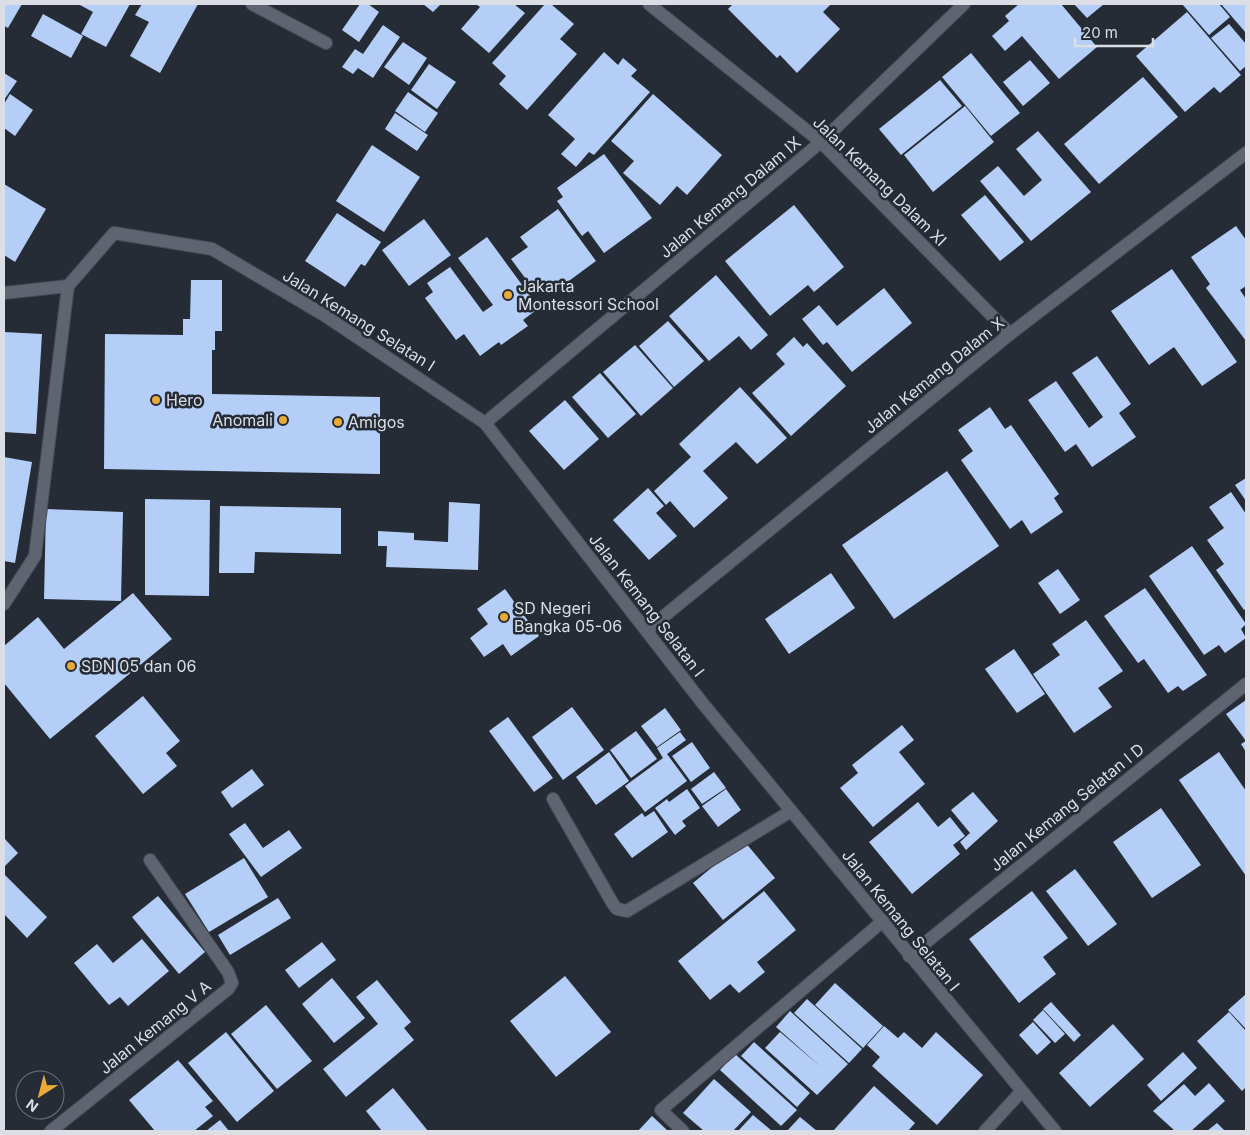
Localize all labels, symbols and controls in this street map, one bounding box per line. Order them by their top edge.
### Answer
scale bar [1075,15,1152,47]
text: 20 m [1082,23,1118,42]
street label: Jalan Kemang Dalam XI [809,112,951,250]
street label: Jalan Kemang Dalam IX [655,132,805,262]
street label: Jalan Kemang Selatan I [279,265,439,375]
place label: Jakarta Montessori School [518,276,659,314]
marker: Jakarta Montessori School [502,289,514,301]
street label: Jalan Kemang Dalam X [860,312,1008,438]
place label: Hero [166,390,203,410]
marker: Hero [150,394,162,406]
place label: Anomali [212,410,273,430]
place label: Amigos [348,412,405,432]
marker: Anomali [277,414,289,426]
marker: Amigos [332,416,344,428]
street label: Jalan Kemang Selatan I [585,529,709,681]
place label: SD Negeri Bangka 05-06 [514,598,622,636]
marker: SD Negeri Bangka 05-06 [498,611,510,623]
place label: SDN 05 dan 06 [81,656,196,676]
marker: SDN 05 dan 06 [65,660,77,672]
street label: Jalan Kemang Selatan I D [986,739,1148,875]
street label: Jalan Kemang Selatan I [838,845,964,995]
street label: Jalan Kemang V A [95,976,215,1078]
north arrow [15,1070,65,1120]
text: N [23,1096,41,1116]

